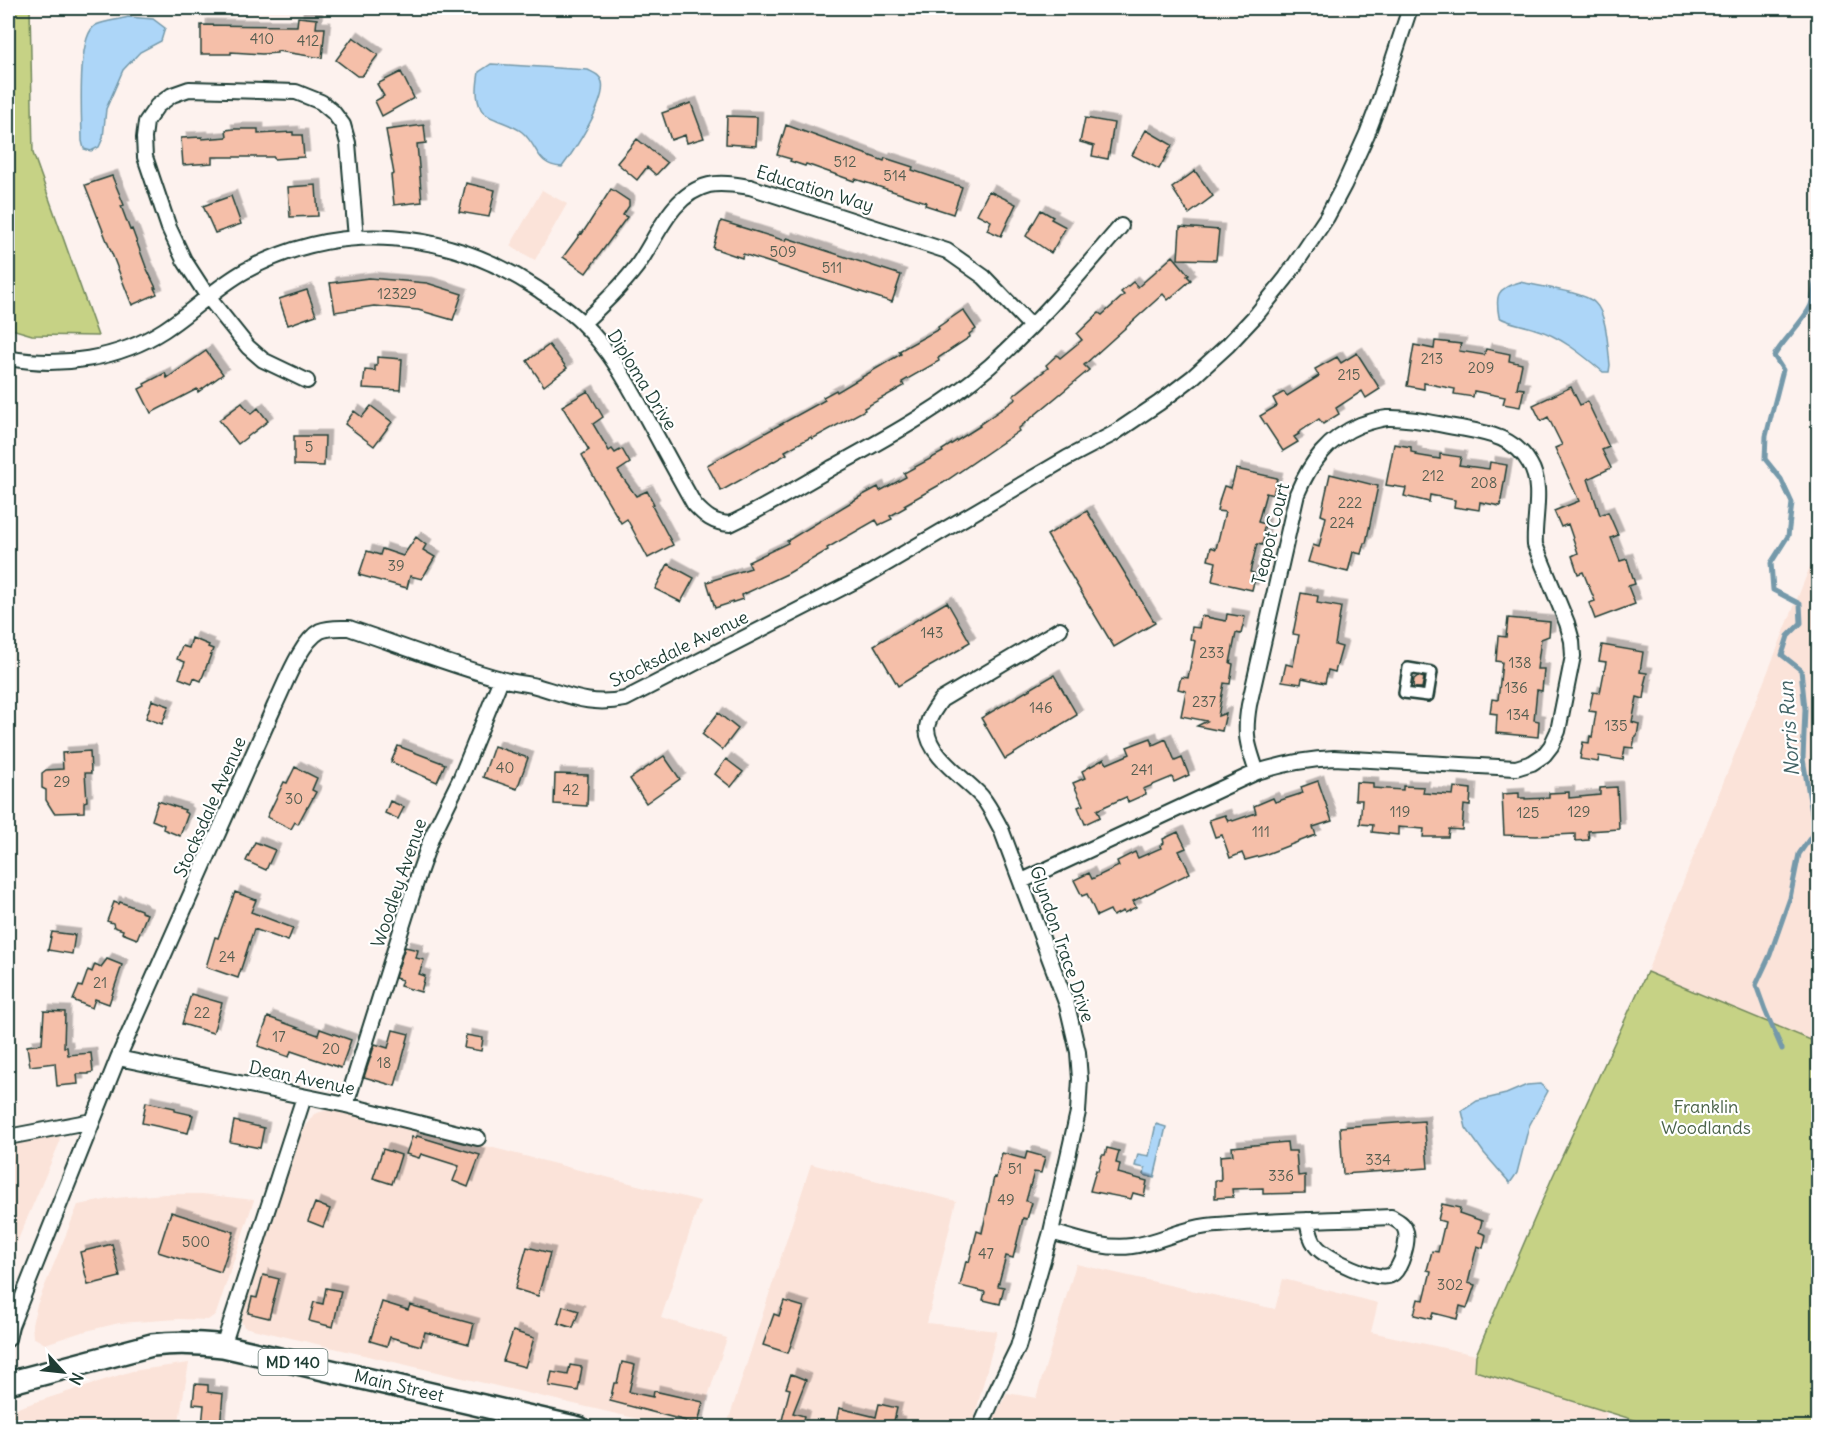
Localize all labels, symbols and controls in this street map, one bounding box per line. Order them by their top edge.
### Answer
house number: 410 [250,29,274,48]
house number: 412 [297,31,319,50]
house number: 512 [834,152,856,171]
street label: Education Way [754,160,877,217]
house number: 514 [883,166,907,185]
house number: 509 [769,242,797,261]
house number: 511 [822,258,842,277]
house number: 12329 [377,284,417,303]
street label: Diploma Drive [602,325,682,434]
house number: 213 [1421,349,1443,368]
house number: 209 [1468,358,1494,377]
house number: 215 [1338,365,1360,384]
house number: 5 [305,437,313,456]
house number: 212 [1422,466,1444,485]
house number: 208 [1471,473,1497,492]
street label: Teapot Court [1247,480,1294,587]
house number: 222 [1338,493,1362,512]
house number: 224 [1330,513,1355,532]
house number: 39 [387,556,405,575]
street label: Stocksdale Avenue [606,605,752,692]
house number: 143 [920,623,944,642]
house number: 233 [1199,643,1225,662]
house number: 138 [1508,653,1532,672]
house number: 136 [1504,678,1528,697]
water label: Norris Run [1773,680,1804,777]
house number: 237 [1192,692,1216,711]
house number: 146 [1029,698,1053,717]
house number: 134 [1506,705,1530,724]
house number: 135 [1604,716,1628,735]
street label: Stocksdale Avenue [168,733,251,881]
house number: 40 [496,758,514,777]
house number: 241 [1131,760,1153,779]
house number: 29 [54,772,70,791]
house number: 42 [563,780,579,799]
house number: 30 [285,789,303,808]
house number: 119 [1390,802,1410,821]
house number: 129 [1568,802,1590,821]
house number: 125 [1517,803,1539,822]
street label: Woodley Avenue [366,815,431,950]
house number: 111 [1252,822,1270,841]
street label: Glyndon Trace Drive [1025,863,1100,1025]
house number: 24 [219,947,236,966]
house number: 21 [93,973,107,992]
house number: 22 [194,1003,210,1022]
house number: 17 [272,1027,286,1046]
house number: 20 [322,1039,340,1058]
house number: 18 [377,1053,391,1072]
street label: Dean Avenue [247,1055,357,1100]
park label: Franklin Woodlands [1661,1095,1751,1139]
house number: 334 [1365,1150,1391,1169]
house number: 51 [1008,1159,1022,1178]
house number: 336 [1268,1166,1294,1185]
house number: 49 [997,1190,1015,1209]
house number: 500 [182,1232,210,1251]
house number: 47 [978,1244,994,1263]
house number: 302 [1437,1275,1463,1294]
north arrow [33,1342,93,1402]
road number: MD 140 [258,1349,328,1375]
street label: Main Street [352,1364,446,1407]
text: N [65,1369,88,1388]

